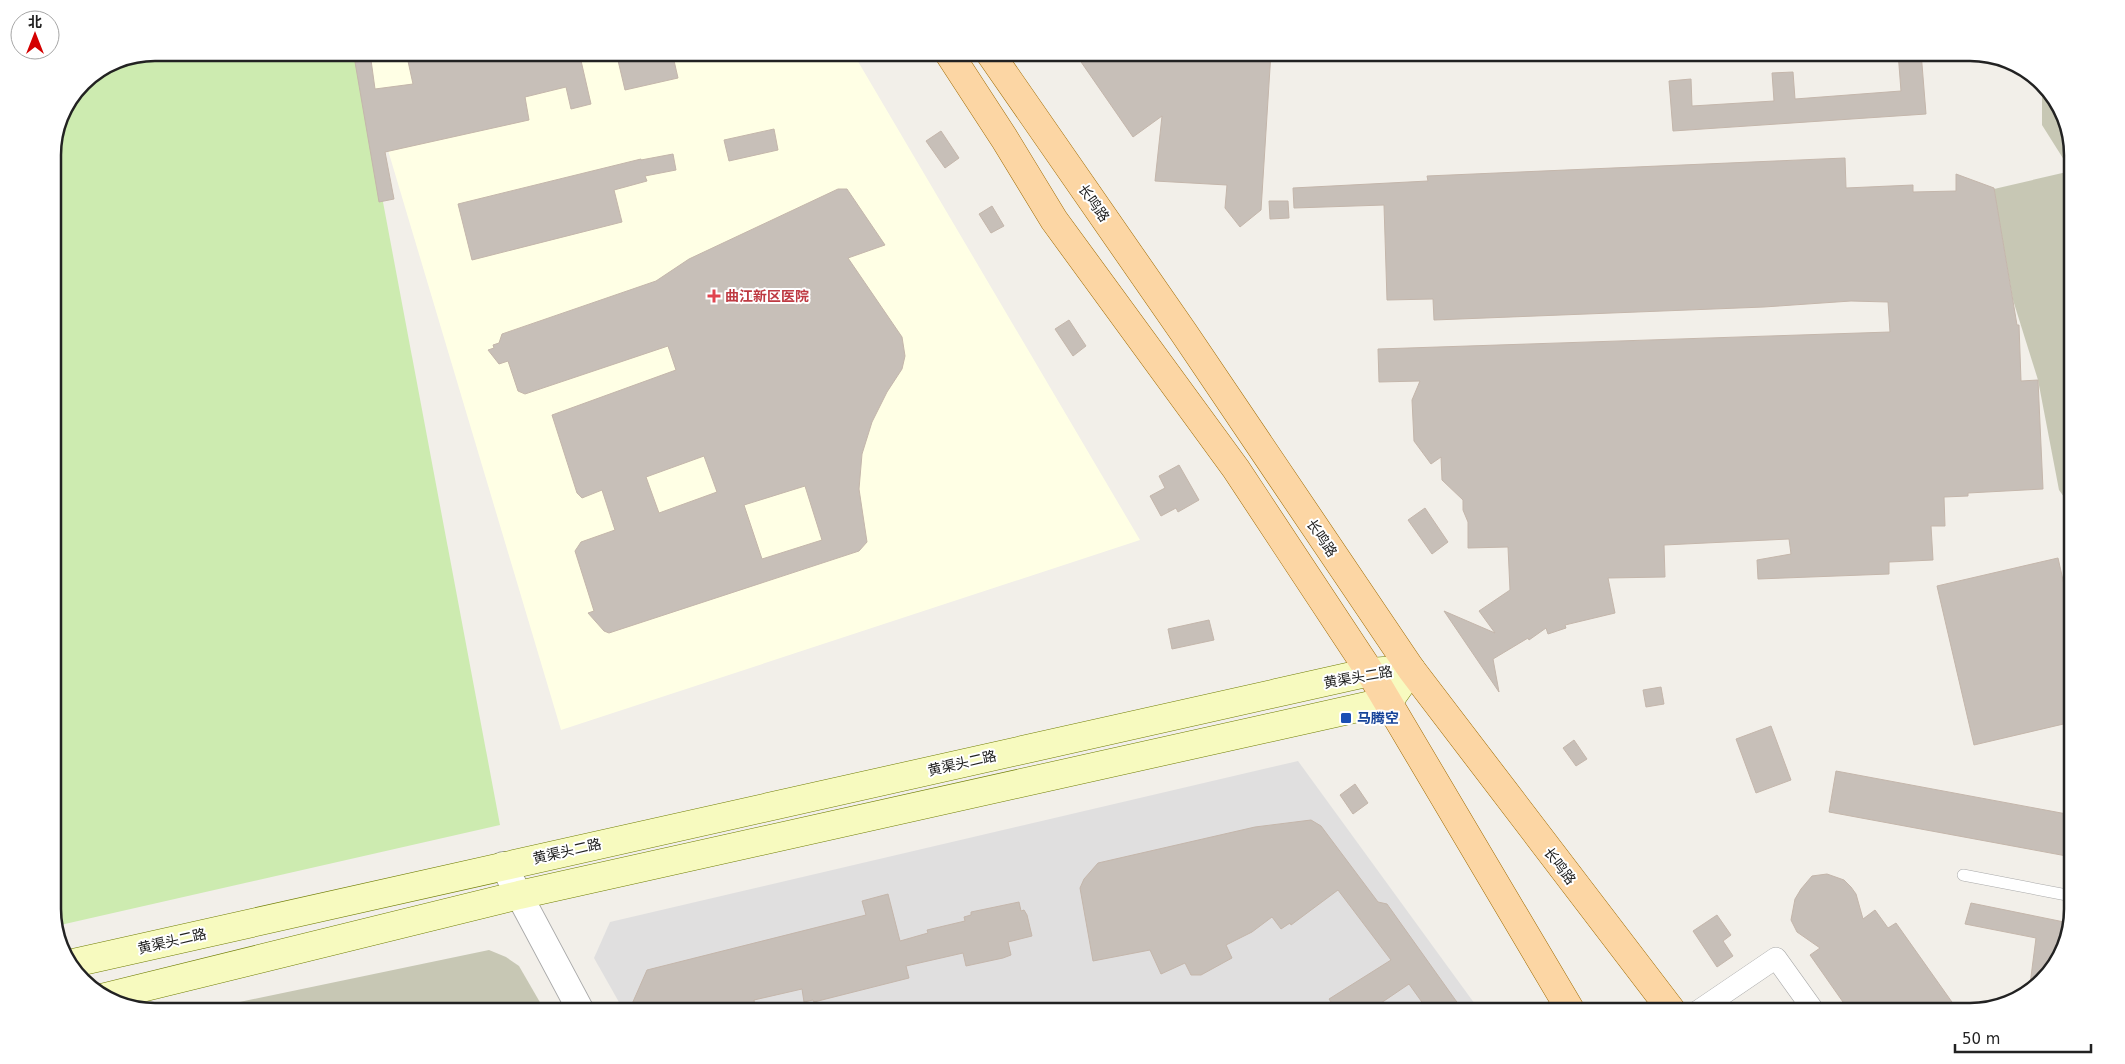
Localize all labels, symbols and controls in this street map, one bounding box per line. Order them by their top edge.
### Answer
north arrow [10,10,60,60]
text: 北 [28,14,42,30]
street label: 长鸣路 [1075,181,1113,225]
place label: 曲江新区医院 [725,288,809,304]
marker: 曲江新区医院 [707,289,721,303]
street label: 长鸣路 [1304,516,1340,560]
street label: 黄渠头二路 [1322,663,1394,691]
place label: 马腾空 [1357,710,1399,726]
marker: 马腾空 [1339,711,1353,725]
street label: 黄渠头二路 [926,747,998,779]
street label: 黄渠头二路 [531,835,603,867]
street label: 长鸣路 [1541,844,1579,888]
street label: 黄渠头二路 [136,925,208,957]
scale bar [1955,1022,2091,1054]
text: 50 m [1962,1030,2000,1048]

